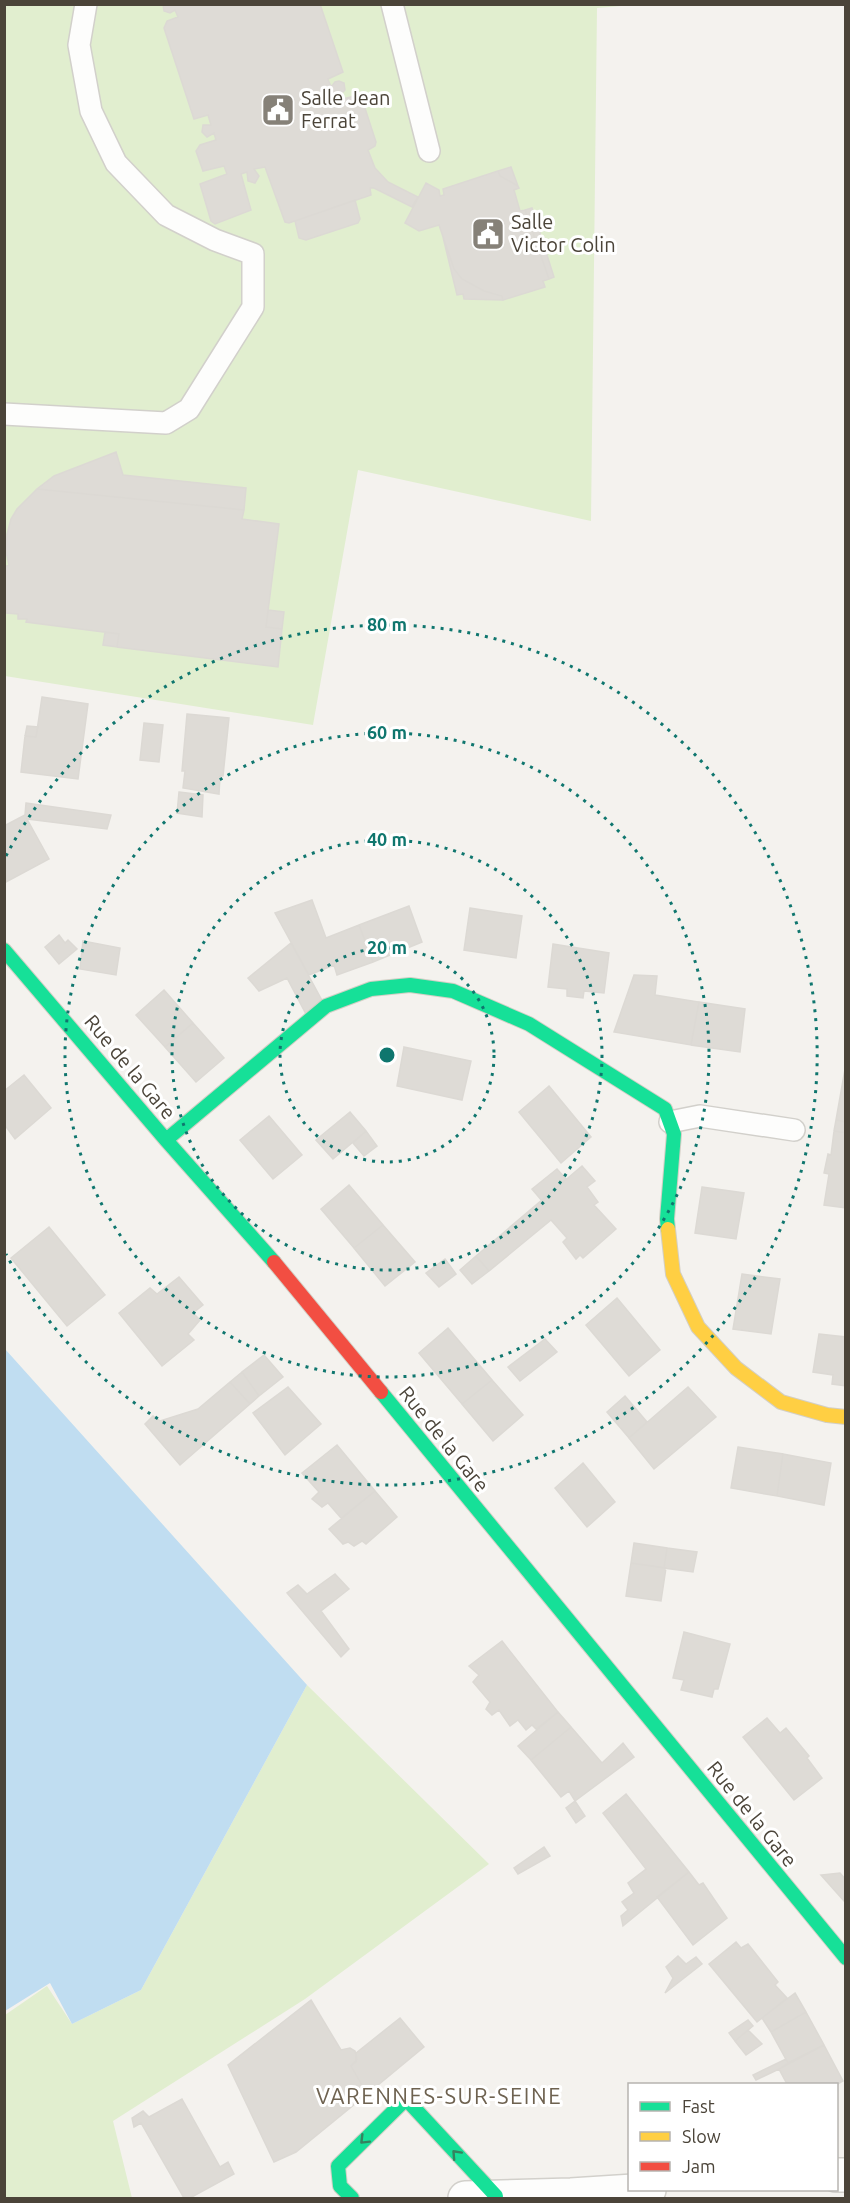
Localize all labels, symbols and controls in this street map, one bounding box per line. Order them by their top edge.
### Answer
place label: Salle Jean Ferrat [301,86,390,132]
public building icon: Salle Jean Ferrat [260,92,296,128]
place label: Salle Victor Colin [511,210,616,256]
public building icon: Salle Victor Colin [470,216,506,252]
text: 80 m [367,614,407,634]
text: 60 m [367,722,407,742]
text: 40 m [367,829,407,849]
text: 20 m [367,937,407,957]
street label: Rue de la Gare [80,1010,181,1124]
centre of rings [377,1045,397,1065]
street label: Rue de la Gare [395,1381,494,1496]
street label: Rue de la Gare [703,1756,802,1871]
district label: VARENNES-SUR-SEINE [316,2083,562,2108]
legend [628,2083,838,2191]
text: Fast [682,2096,715,2116]
text: Slow [682,2126,721,2146]
one-way arrow [361,2133,372,2144]
one-way arrow [453,2150,464,2161]
text: Jam [682,2156,716,2176]

